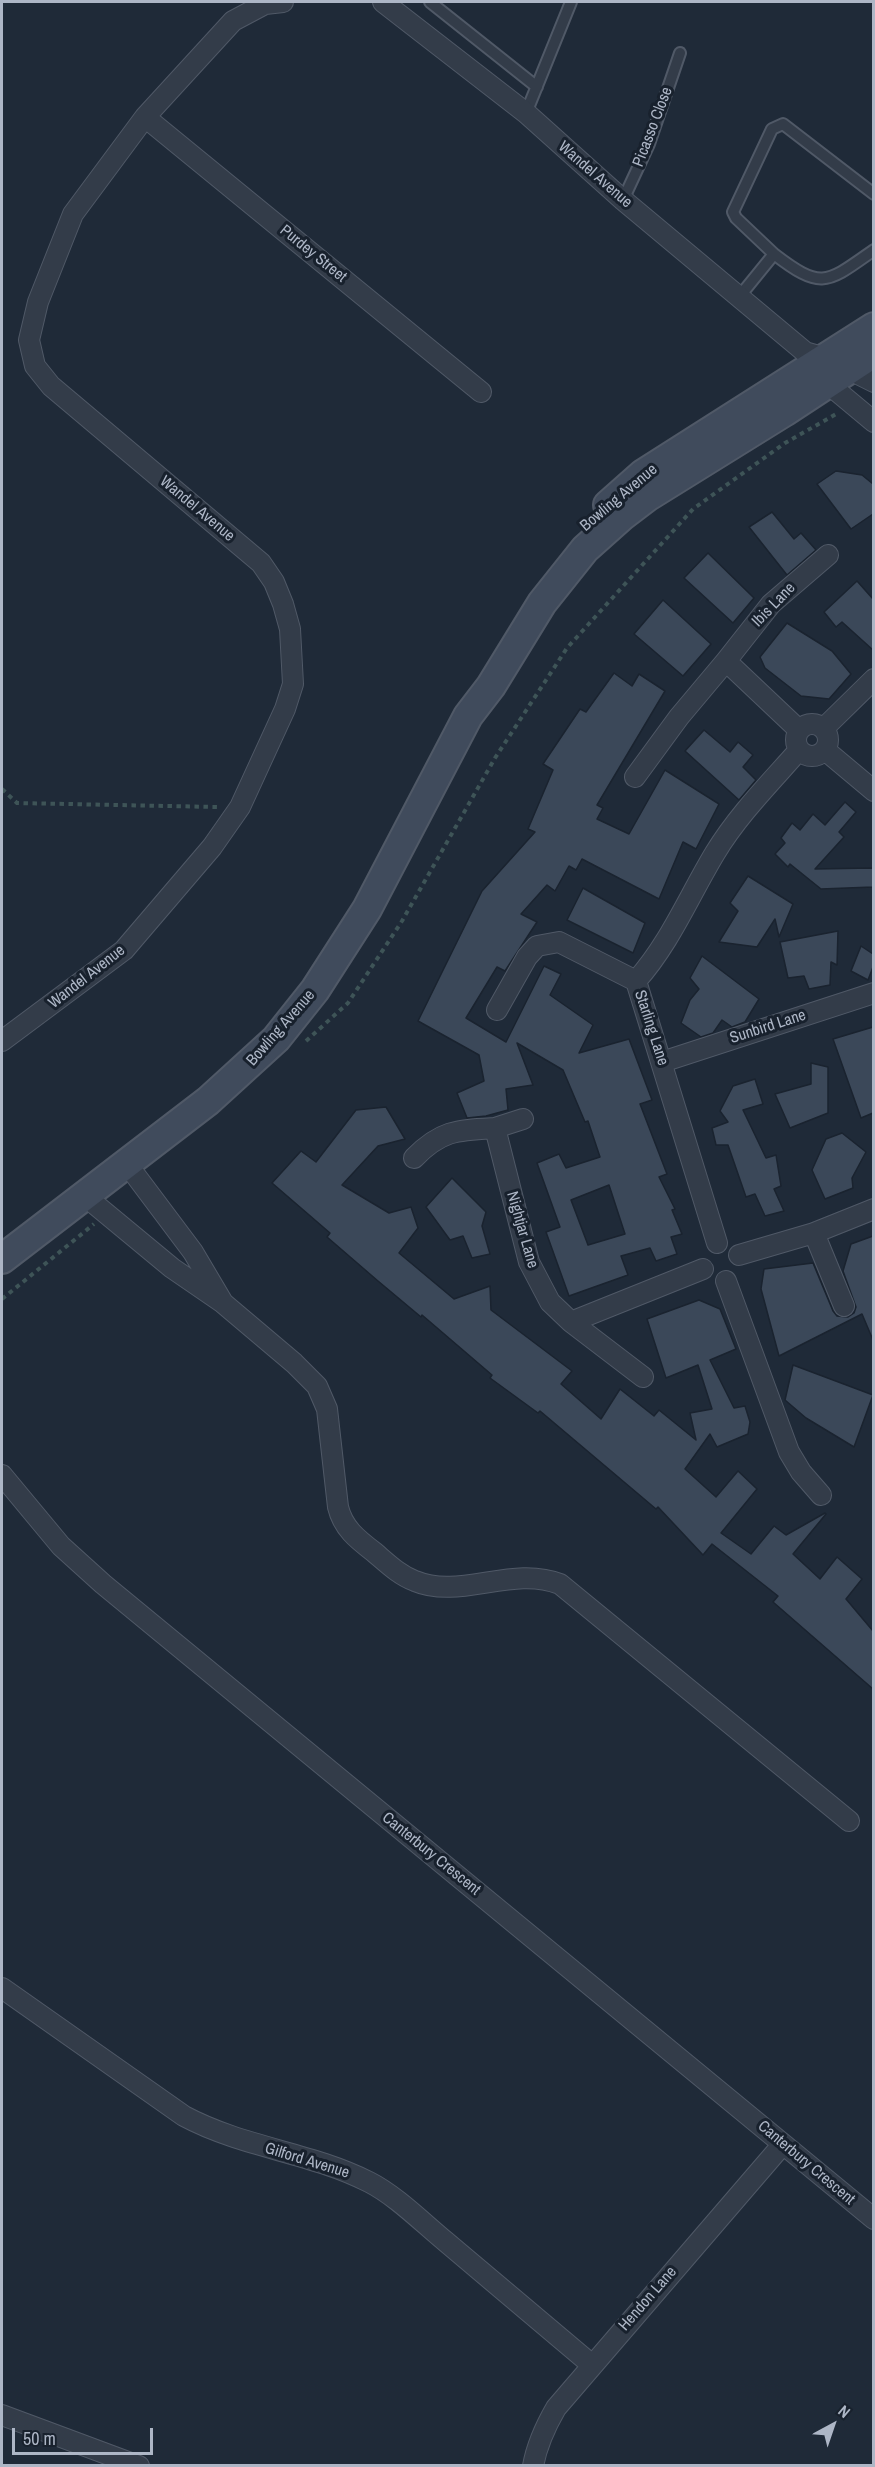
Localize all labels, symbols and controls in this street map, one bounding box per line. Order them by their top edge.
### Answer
street label: Picasso Close [629,84,677,170]
street label: Wandel Avenue [554,138,636,212]
street label: Purdey Street [276,221,350,287]
street label: Bowling Avenue [577,460,661,536]
street label: Wandel Avenue [156,472,238,546]
street label: Ibis Lane [748,579,800,631]
street label: Wandel Avenue [45,941,129,1013]
street label: Bowling Avenue [243,986,319,1070]
street label: Starling Lane [630,988,672,1068]
street label: Sunbird Lane [728,1006,808,1048]
street label: Nightjar Lane [502,1189,542,1271]
street label: Canterbury Crescent [378,1808,484,1900]
street label: Canterbury Crescent [753,2117,859,2209]
street label: Gilford Avenue [262,2139,352,2183]
street label: Hendon Lane [615,2263,681,2335]
north arrow [803,2395,863,2455]
text: N [834,2400,855,2423]
scale bar [15,2416,156,2454]
text: 50 m [23,2426,56,2451]

